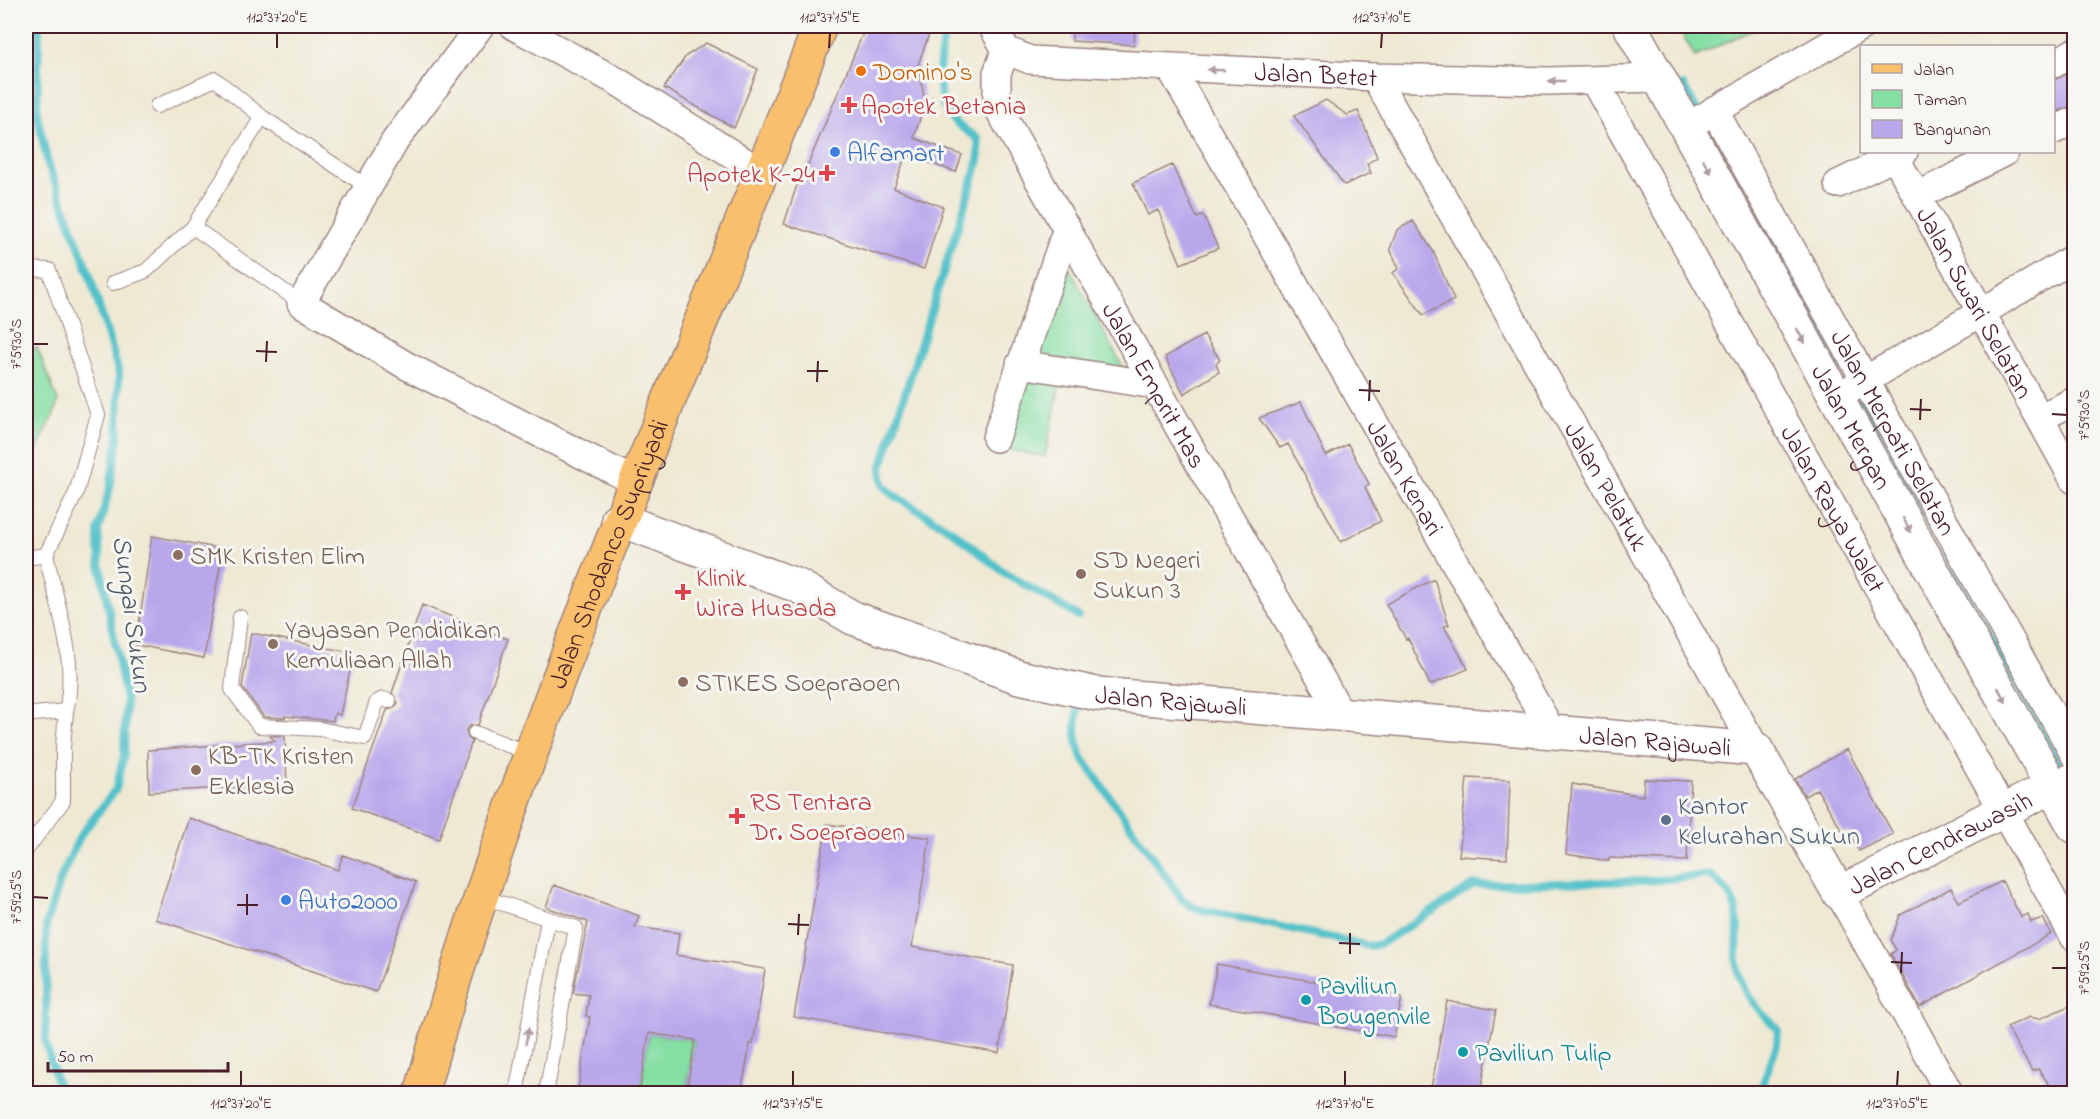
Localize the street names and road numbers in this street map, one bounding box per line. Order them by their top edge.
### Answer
street label: Jalan Betet [1253,55,1378,99]
street label: Jalan Swari Selatan [1904,201,2041,406]
street label: Jalan Emprit Mas [1090,296,1214,476]
street label: Jalan Merpati Selatan [1819,324,1964,543]
street label: Jalan Mergan [1799,358,1900,498]
street label: Jalan Kenari [1355,414,1452,544]
street label: Jalan Shodanco Supriyadi [541,415,681,695]
street label: Jalan Pelatuk [1552,416,1656,559]
street label: Jalan Raya Walet [1769,419,1893,601]
street label: Jalan Rajawali [1093,678,1248,728]
street label: Jalan Rajawali [1578,718,1733,769]
street label: Jalan Cendrawasih [1843,783,2040,907]

